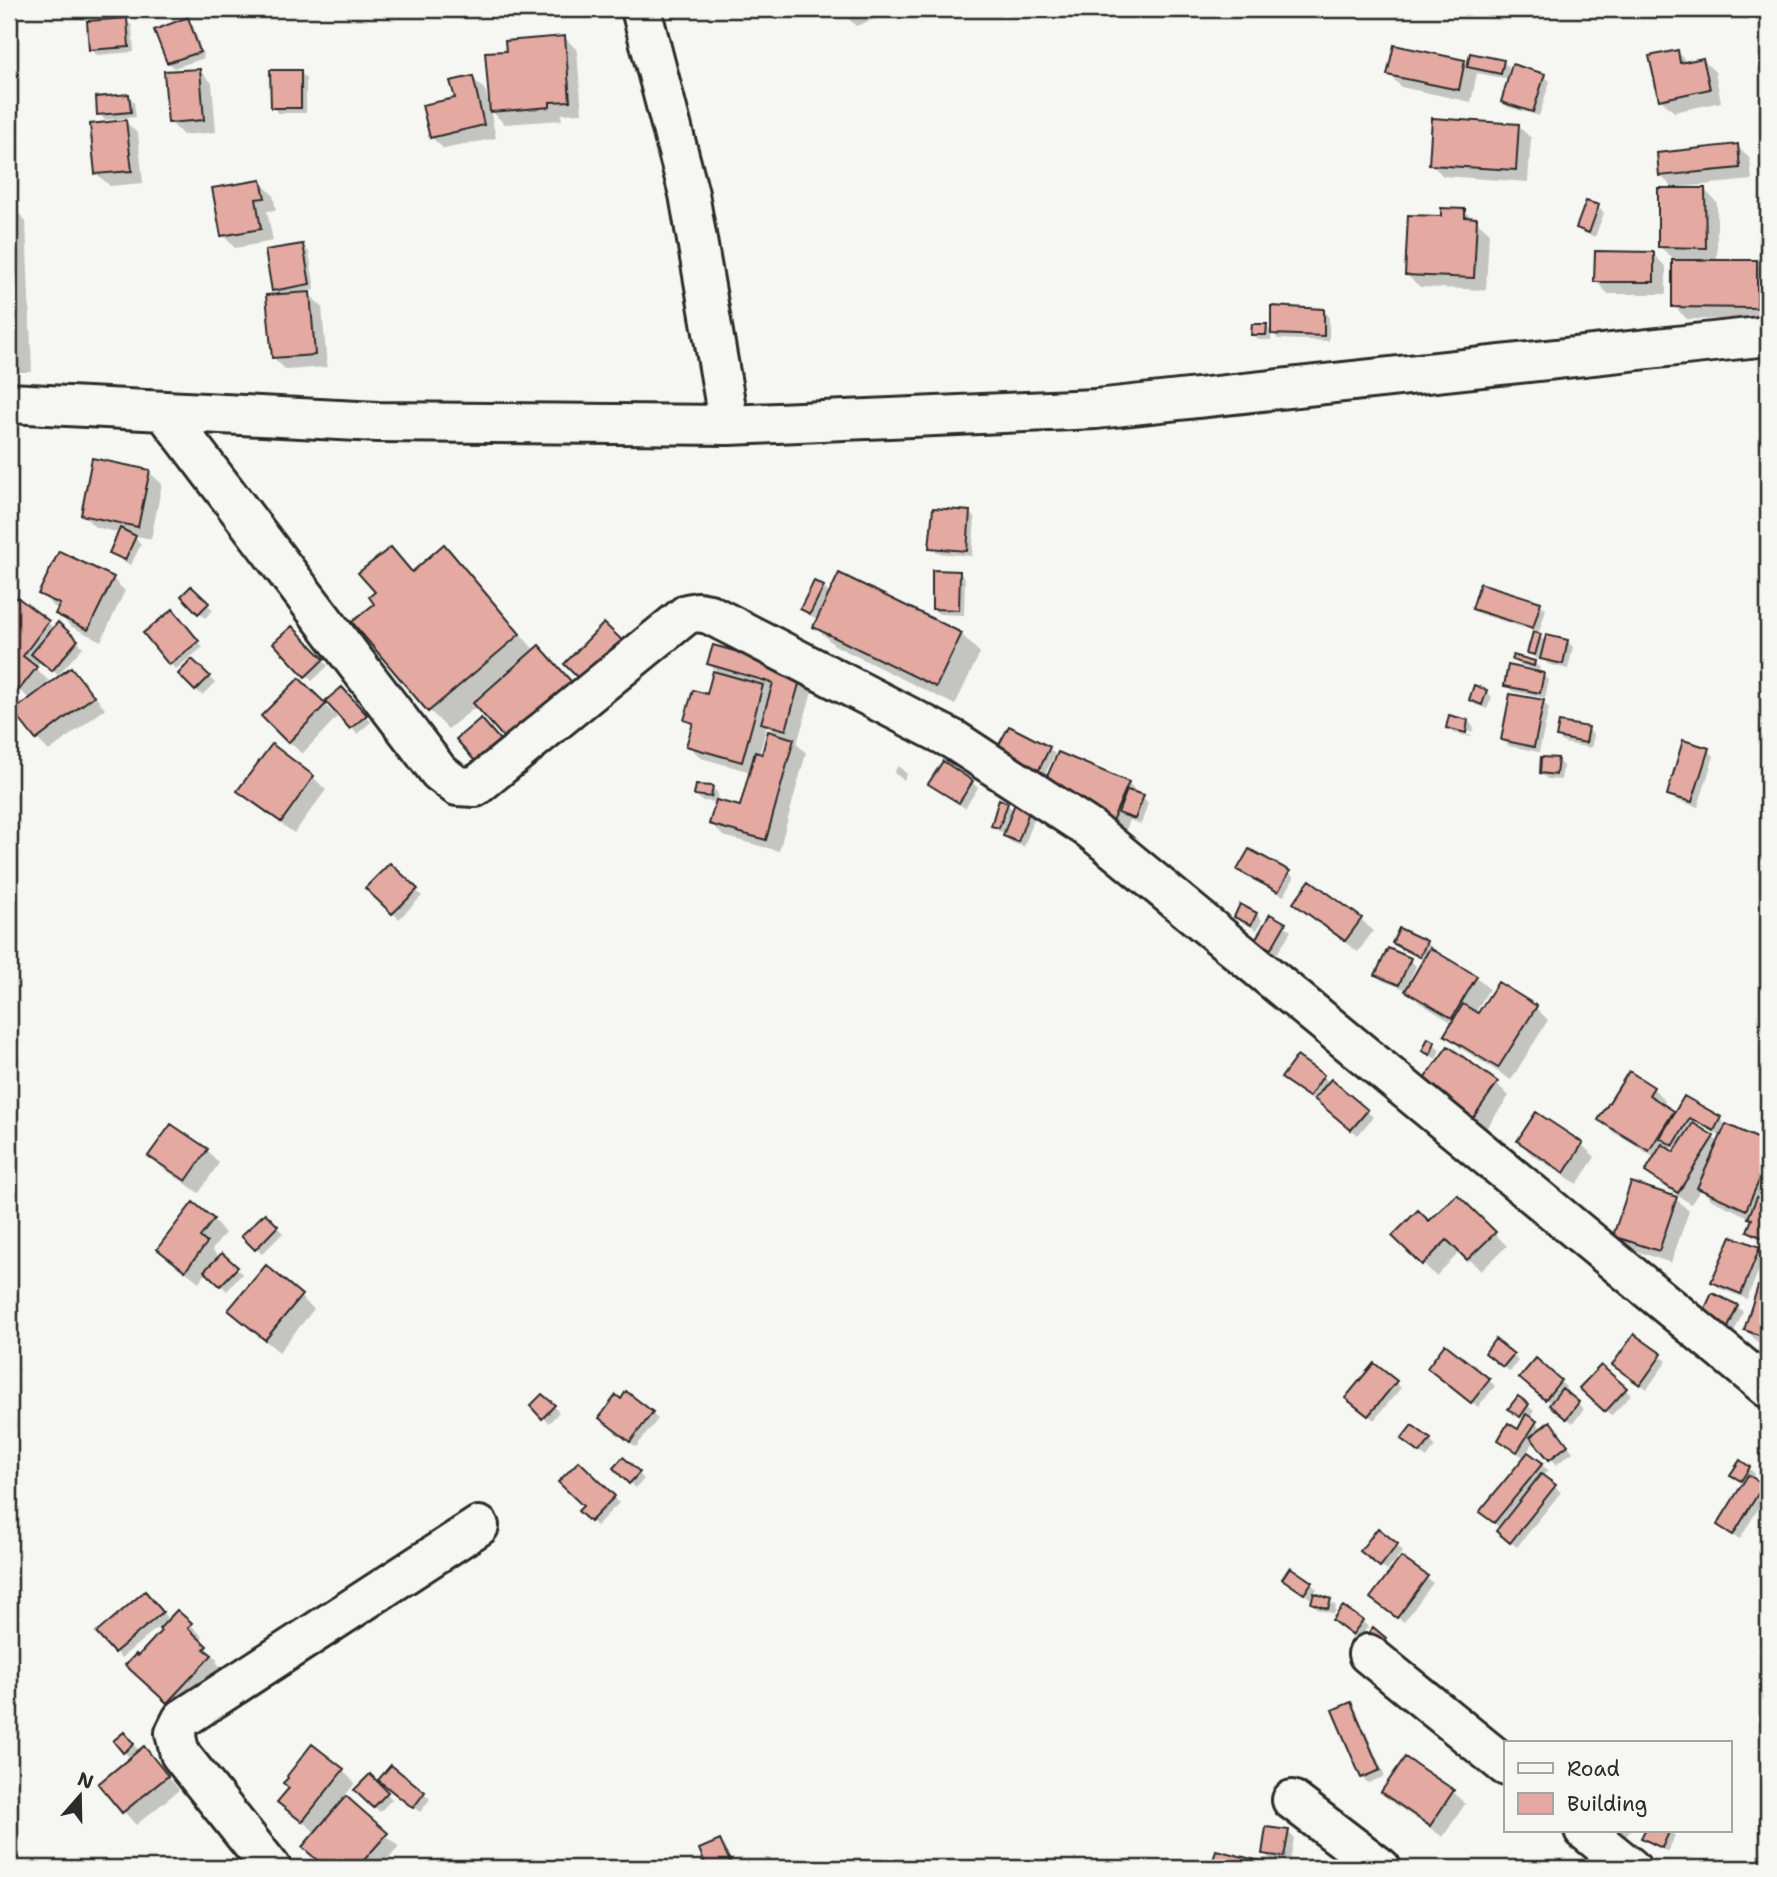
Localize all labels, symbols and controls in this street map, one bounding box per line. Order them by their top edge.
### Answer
legend [1504,1741,1732,1832]
text: Road [1567,1755,1620,1783]
north arrow [46,1762,116,1832]
text: N [74,1766,97,1795]
text: Building [1567,1790,1647,1818]

